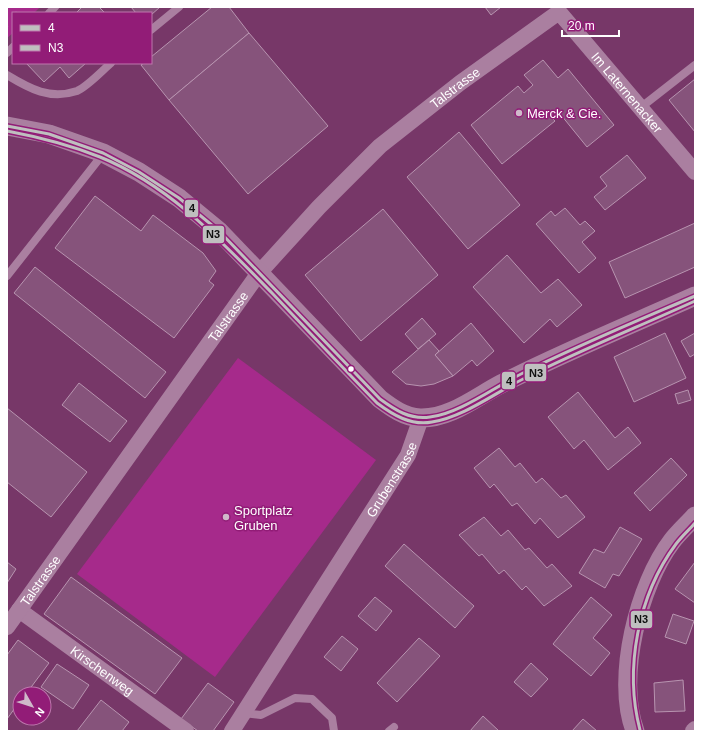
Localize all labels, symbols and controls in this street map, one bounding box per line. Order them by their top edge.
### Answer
legend [12,12,152,64]
scale bar [562,12,619,38]
text: 20 m [568,19,595,33]
text: 4 [48,21,55,35]
text: N3 [48,41,64,55]
street label: Im Laternenacker [589,49,666,136]
street label: Talstrasse [427,64,483,111]
place label: Merck & Cie. [527,106,601,121]
marker: Merck & Cie. [514,108,524,118]
line badge: 4 [184,199,199,218]
text: 4 [189,202,196,214]
line badge: N3 [202,225,225,244]
text: N3 [206,228,220,240]
street label: Talstrasse [205,288,251,345]
line badge: N3 [524,363,547,382]
unlabelled marker [346,364,356,374]
text: N3 [529,367,543,379]
line badge: 4 [501,371,516,390]
text: 4 [506,375,513,387]
street label: Grubenstrasse [363,440,419,520]
place label: Sportplatz Gruben [234,503,293,533]
marker: Sportplatz Gruben [221,512,231,522]
street label: Talstrasse [17,552,63,609]
line badge: N3 [630,610,653,629]
text: N3 [634,613,648,625]
street label: Kirschenweg [68,643,137,698]
north arrow [12,686,52,726]
text: N [33,705,47,719]

